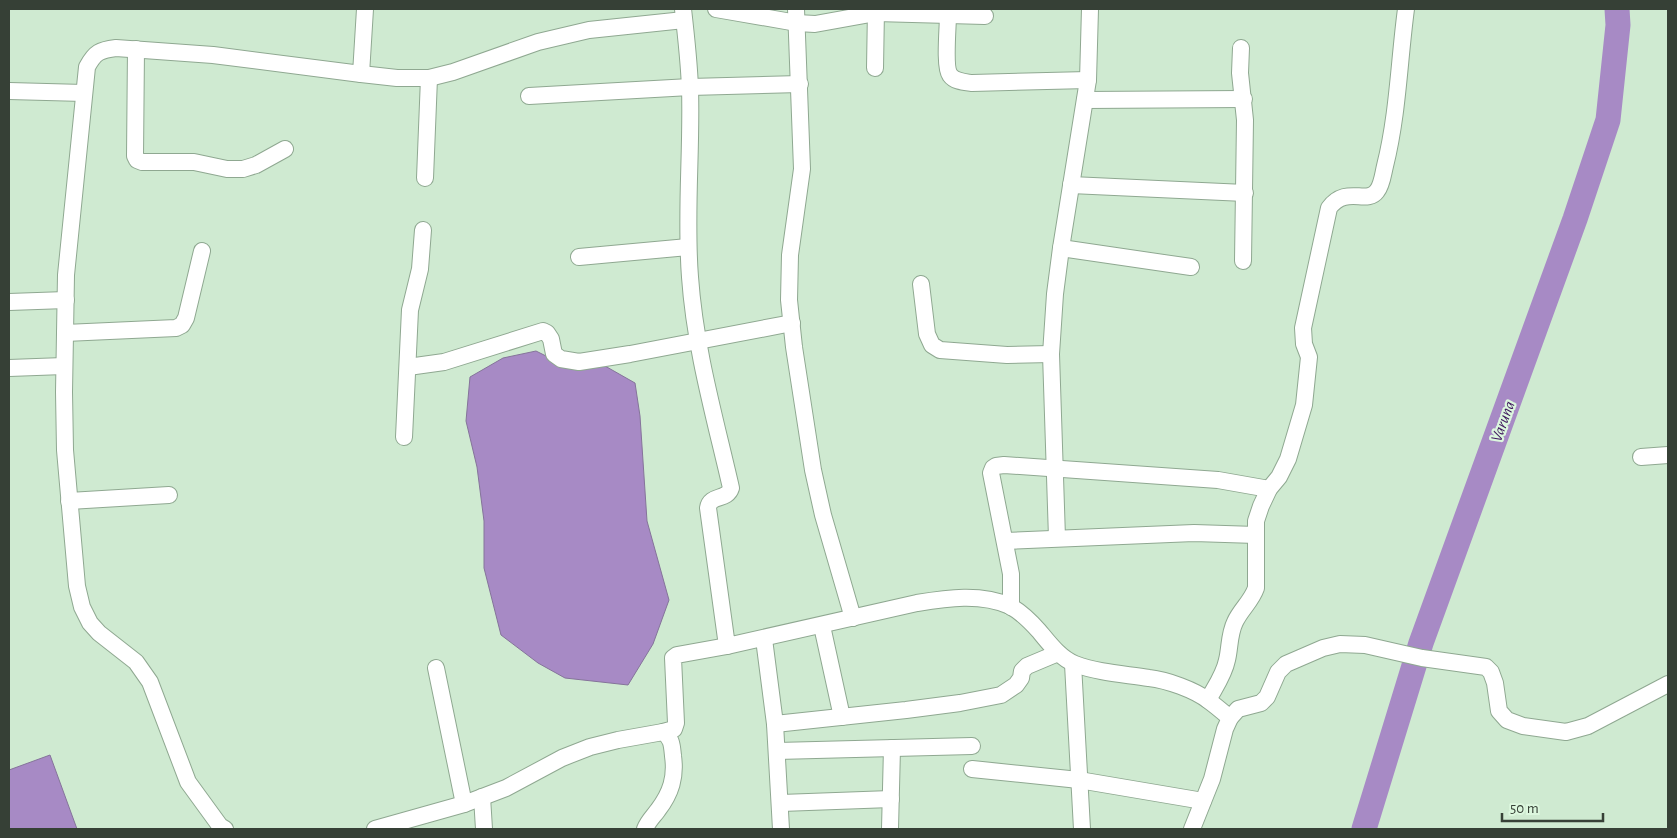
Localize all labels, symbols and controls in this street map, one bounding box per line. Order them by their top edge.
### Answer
water label: Varuna [1488,399,1518,444]
scale bar [1502,790,1603,822]
text: 50 m [1510,801,1539,816]

